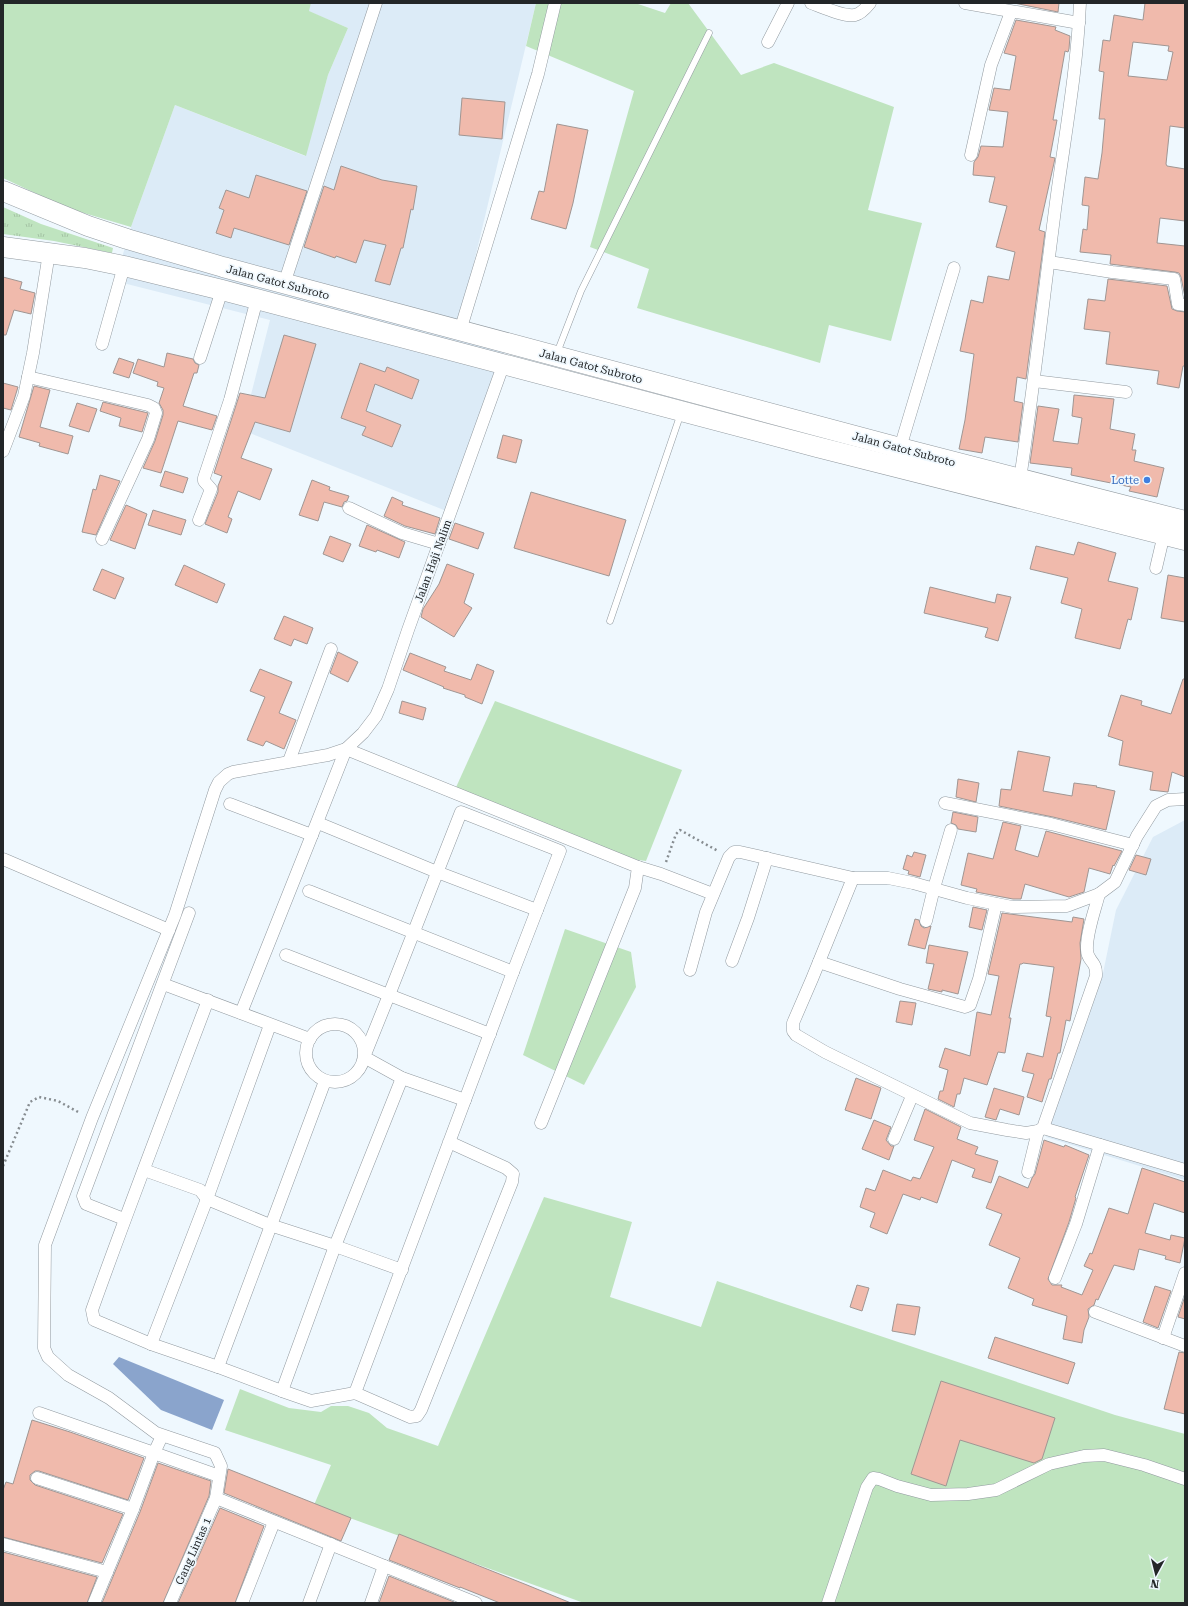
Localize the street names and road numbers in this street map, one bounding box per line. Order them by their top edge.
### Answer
street label: Jalan Gatot Subroto [225,262,331,303]
street label: Jalan Gatot Subroto [538,346,644,387]
street label: Jalan Gatot Subroto [851,429,957,470]
street label: Jalan Haji Nalim [412,518,455,604]
street label: Gang Lintas 1 [173,1515,214,1587]

